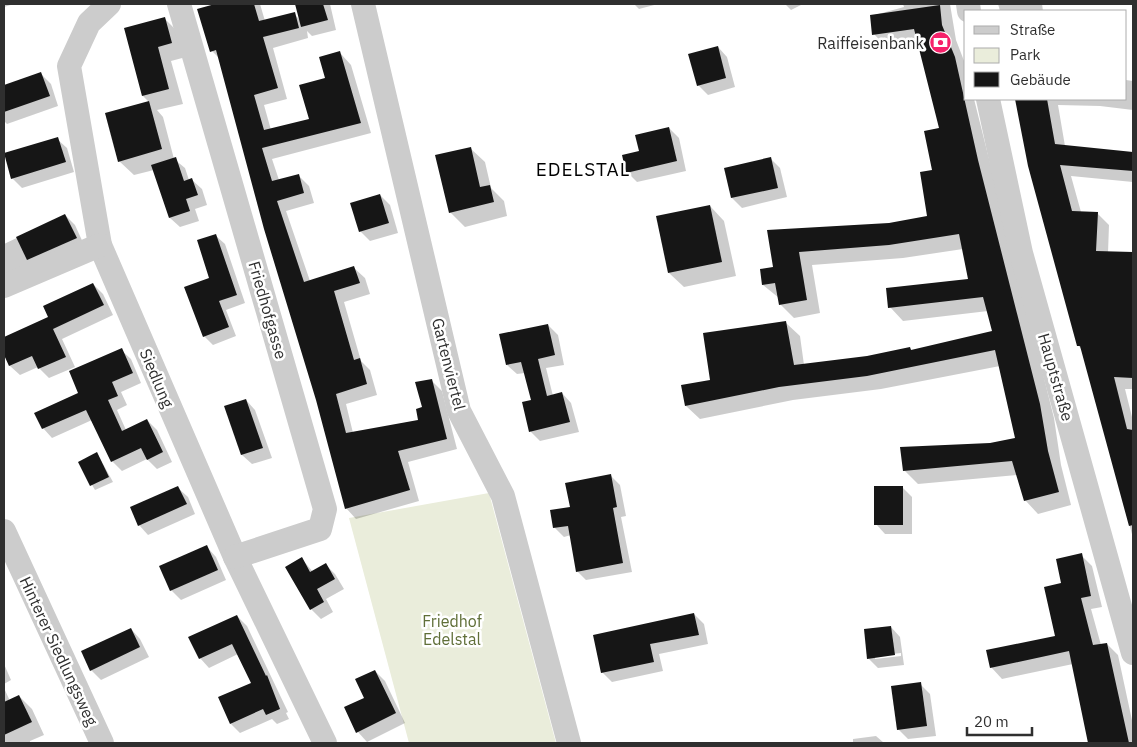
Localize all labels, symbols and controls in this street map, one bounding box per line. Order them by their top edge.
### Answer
legend [964,10,1127,100]
text: Straße [1010,20,1055,39]
bank icon: Raiffeisenbank [928,31,952,55]
place label: Raiffeisenbank [817,33,925,53]
text: Park [1010,45,1040,64]
text: Gebäude [1010,70,1071,89]
district label: EDELSTAL [536,157,630,181]
street label: Friedhofgasse [244,259,292,361]
street label: Gartenviertel [428,316,470,412]
street label: Hauptstraße [1034,331,1078,423]
street label: Siedlung [136,345,179,411]
street label: Hinterer Siedlungsweg [16,573,103,729]
park label: Friedhof Edelstal [422,611,482,649]
scale bar [967,704,1032,736]
text: 20 m [974,712,1009,731]

